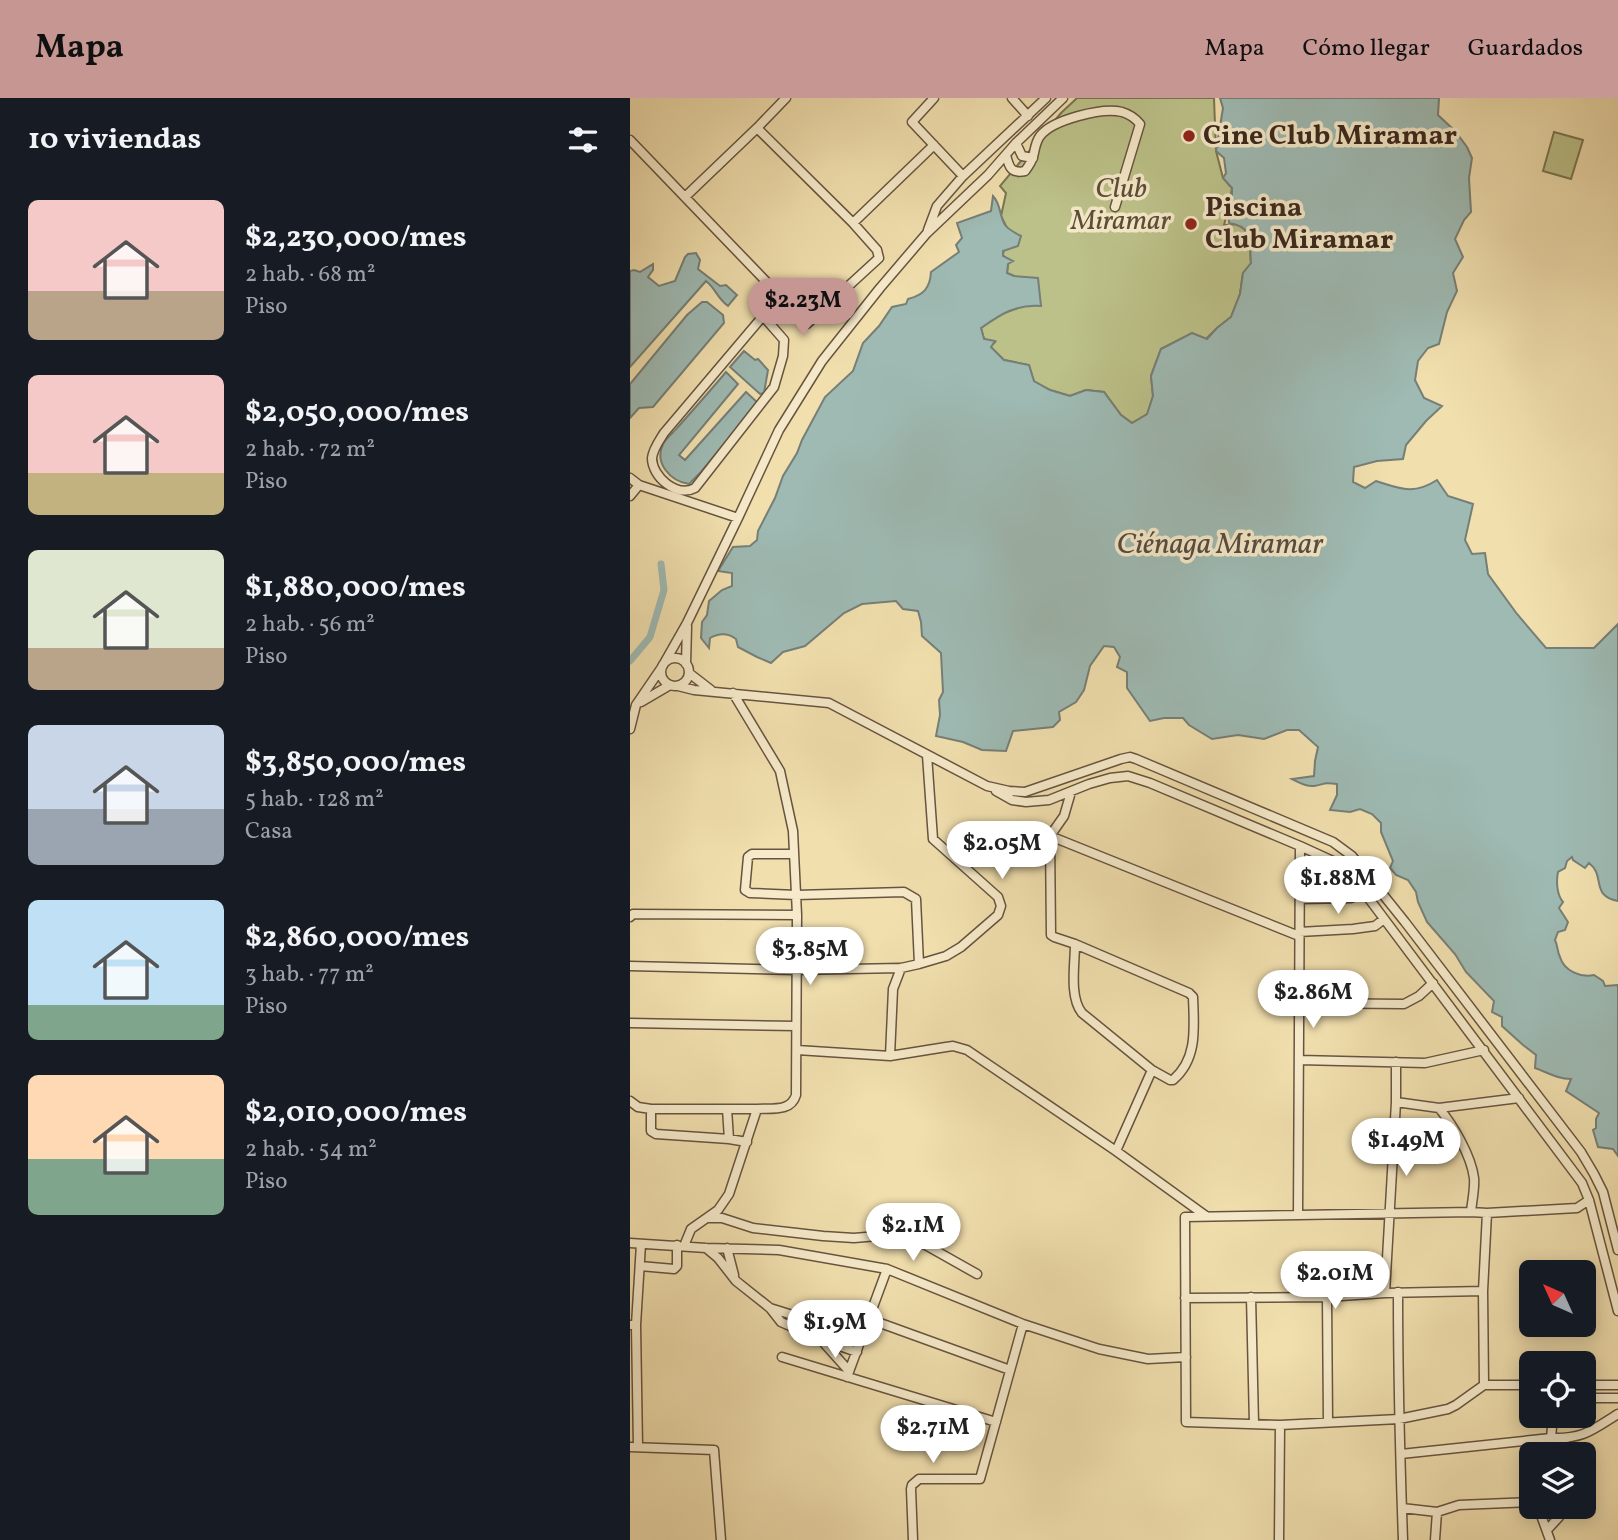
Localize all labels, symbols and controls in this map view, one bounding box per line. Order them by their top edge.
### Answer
text: Mapa [35,26,124,72]
text: Mapa [1205,32,1265,66]
text: Cómo llegar [1303,32,1430,66]
text: Guardados [1468,32,1583,66]
place label: Cine Club Miramar [1203,117,1457,156]
text: 10 viviendas [28,119,201,161]
icon: filters [564,121,602,159]
marker: Cine Club Miramar [1181,128,1197,144]
park label: Club Miramar [1070,170,1171,241]
place label: Piscina Club Miramar [1205,189,1393,260]
marker: Piscina Club Miramar [1183,216,1199,232]
text: $2,230,000/mes [245,217,467,259]
icon: home [84,228,168,312]
text: 2 hab. · 68 m² [245,259,375,291]
pin: $2.23M [746,278,860,338]
text: $2.23M [765,285,841,317]
text: Piso [245,291,287,323]
text: $2,050,000/mes [245,392,469,434]
icon: home [84,403,168,487]
text: 2 hab. · 72 m² [245,434,375,466]
text: Piso [245,466,287,498]
water label: Ciénaga Miramar [1116,524,1324,566]
text: $1,880,000/mes [245,567,466,609]
icon: home [84,578,168,662]
text: 2 hab. · 56 m² [245,609,375,641]
text: Piso [245,641,287,673]
text: $3,850,000/mes [245,742,466,784]
icon: home [84,753,168,837]
text: 5 hab. · 128 m² [245,784,384,816]
text: Casa [245,816,293,848]
pin: $2.05M [945,822,1059,881]
text: $2.05M [963,828,1041,860]
pin: $1.88M [1281,856,1395,916]
text: $1.88M [1300,863,1376,895]
text: $2,860,000/mes [245,917,469,959]
icon: home [84,928,168,1012]
pin: $3.85M [753,928,867,987]
text: $3.85M [772,934,848,966]
text: 3 hab. · 77 m² [245,959,374,991]
pin: $2.86M [1256,970,1370,1030]
text: $2.86M [1274,977,1352,1009]
text: Piso [245,991,287,1023]
text: $2,010,000/mes [245,1092,467,1134]
icon: home [84,1103,168,1187]
pin: $1.49M [1349,1118,1463,1178]
text: $1.49M [1368,1125,1444,1157]
text: 2 hab. · 54 m² [245,1134,377,1166]
text: Piso [245,1166,287,1198]
pin: $2.1M [864,1204,962,1263]
text: $2.1M [882,1210,944,1242]
pin: $2.01M [1278,1252,1392,1311]
text: $2.01M [1297,1258,1373,1290]
north arrow [1519,1260,1596,1337]
map controls [1519,1260,1596,1519]
pin: $1.9M [786,1300,884,1360]
text: $1.9M [803,1307,867,1339]
button: locate [1519,1351,1596,1428]
pin: $2.71M [876,1406,990,1465]
text: $2.71M [896,1412,970,1444]
button: layers [1519,1442,1596,1519]

